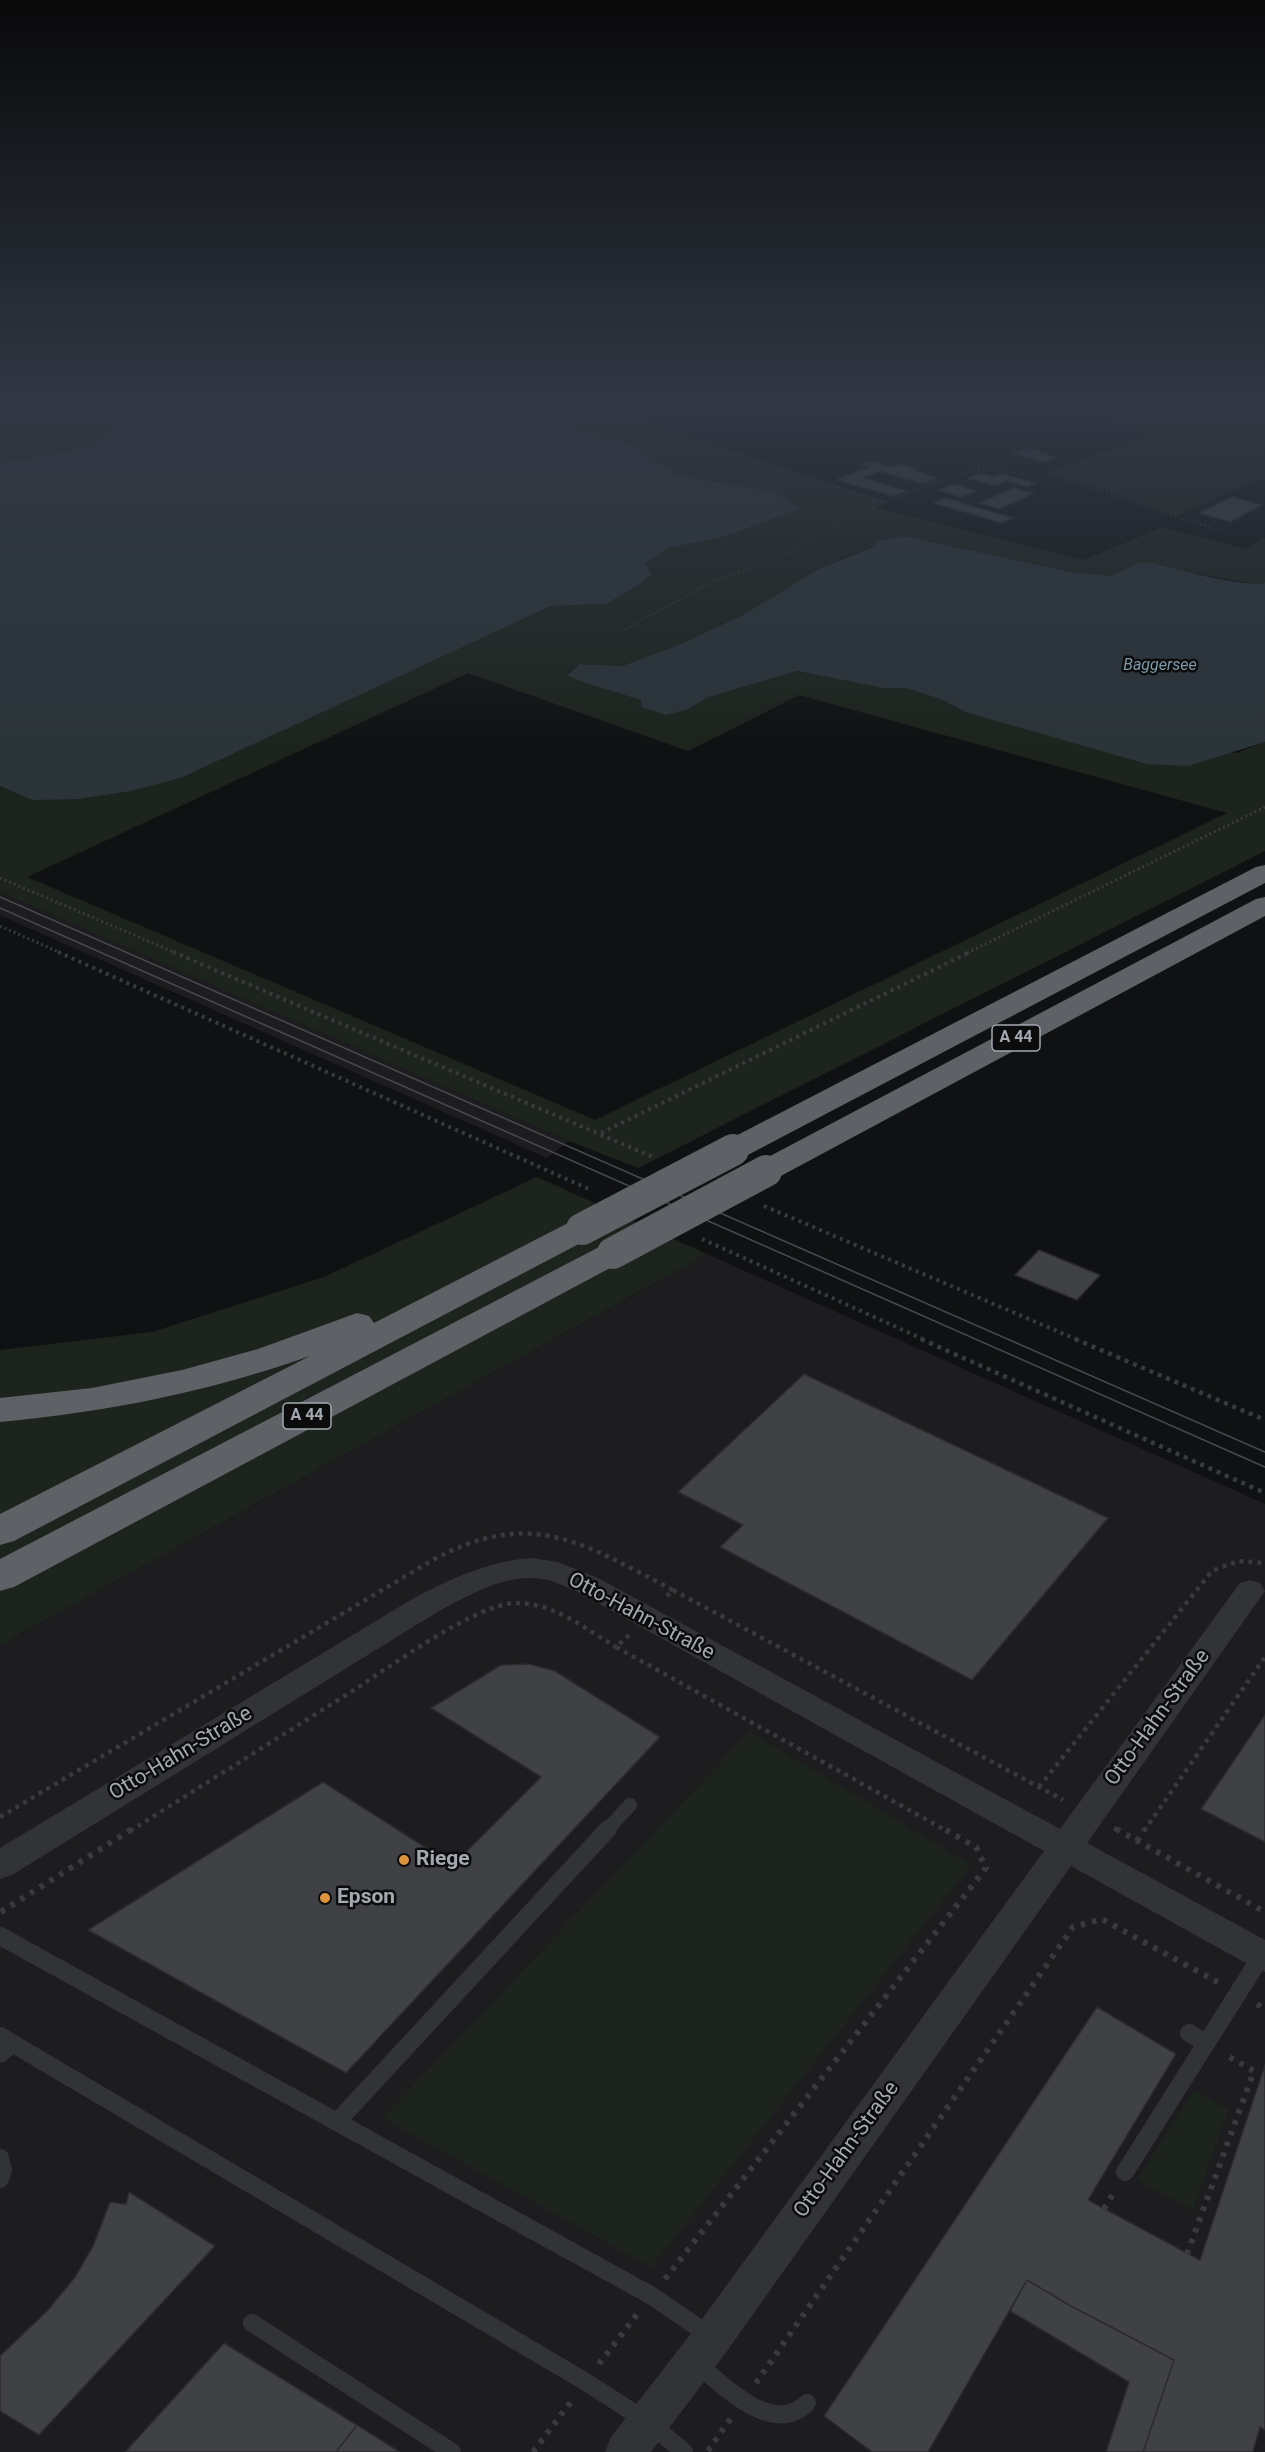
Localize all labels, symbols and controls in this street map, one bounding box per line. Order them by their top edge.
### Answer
water label: Baggersee [1123,656,1197,676]
road number: A 44 [992,1025,1040,1051]
road number: A 44 [283,1403,331,1429]
street label: Otto-Hahn-Straße [563,1568,719,1666]
street label: Otto-Hahn-Straße [1100,1645,1216,1791]
street label: Otto-Hahn-Straße [105,1701,257,1807]
place label: Riege [416,1847,470,1873]
marker: Riege [397,1853,411,1867]
place label: Epson [337,1885,395,1911]
marker: Epson [318,1891,332,1905]
street label: Otto-Hahn-Straße [789,2077,905,2223]

